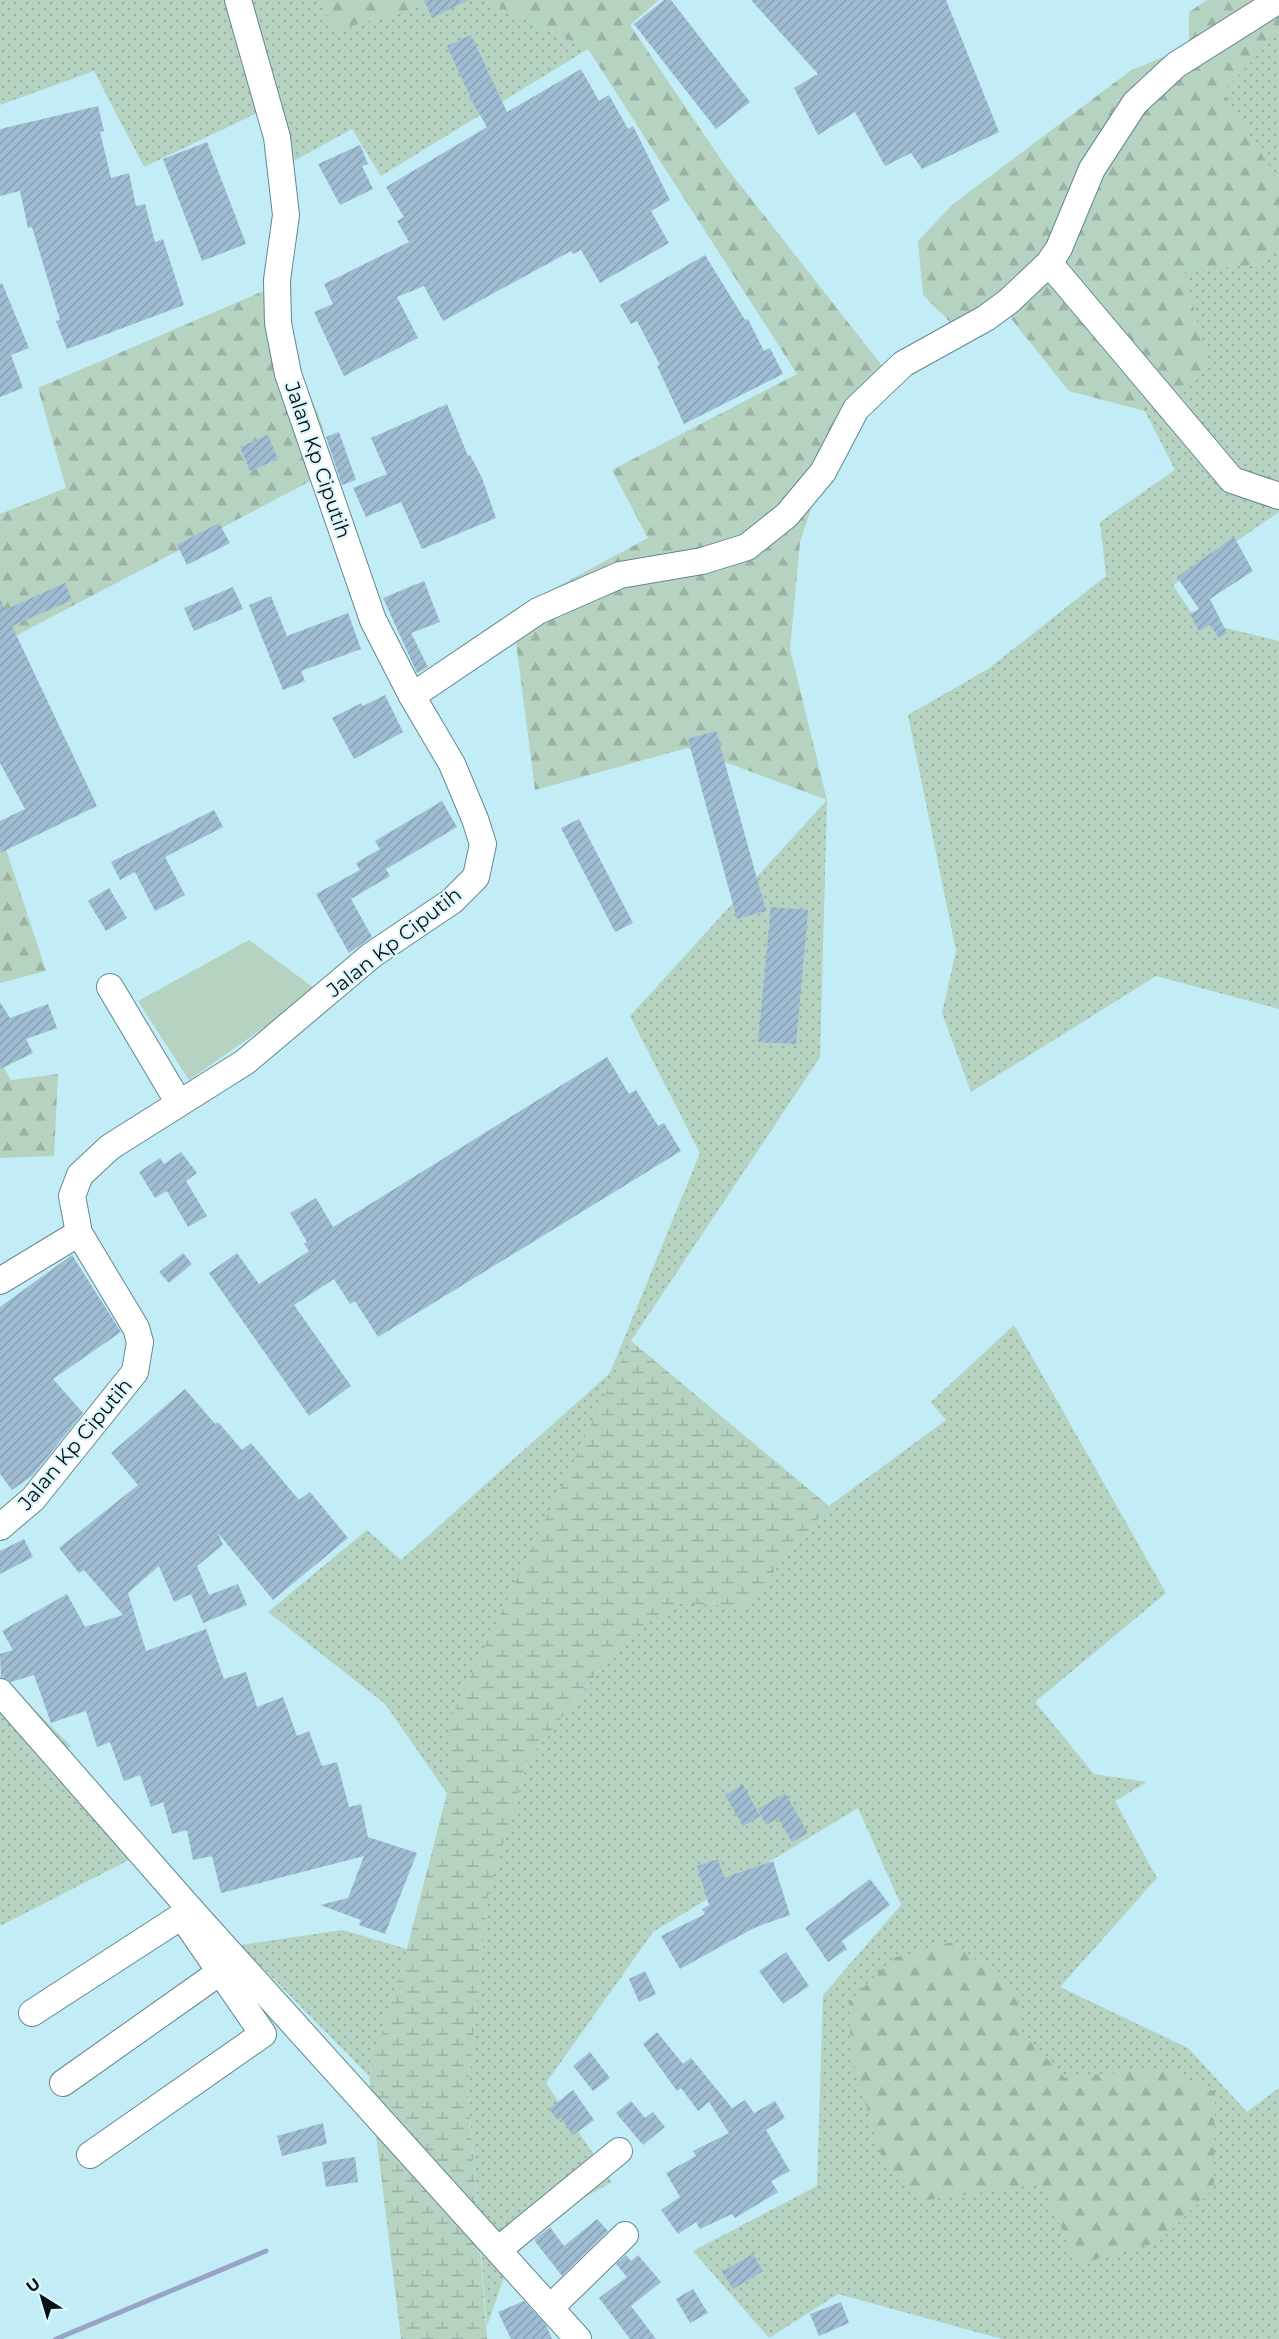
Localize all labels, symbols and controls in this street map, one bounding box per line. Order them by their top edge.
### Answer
street label: Jalan Kp Ciputih [280,378,356,542]
street label: Jalan Kp Ciputih [321,882,466,1003]
street label: Jalan Kp Ciputih [12,1373,137,1515]
north arrow [12,2267,72,2327]
text: U [23,2274,44,2297]

